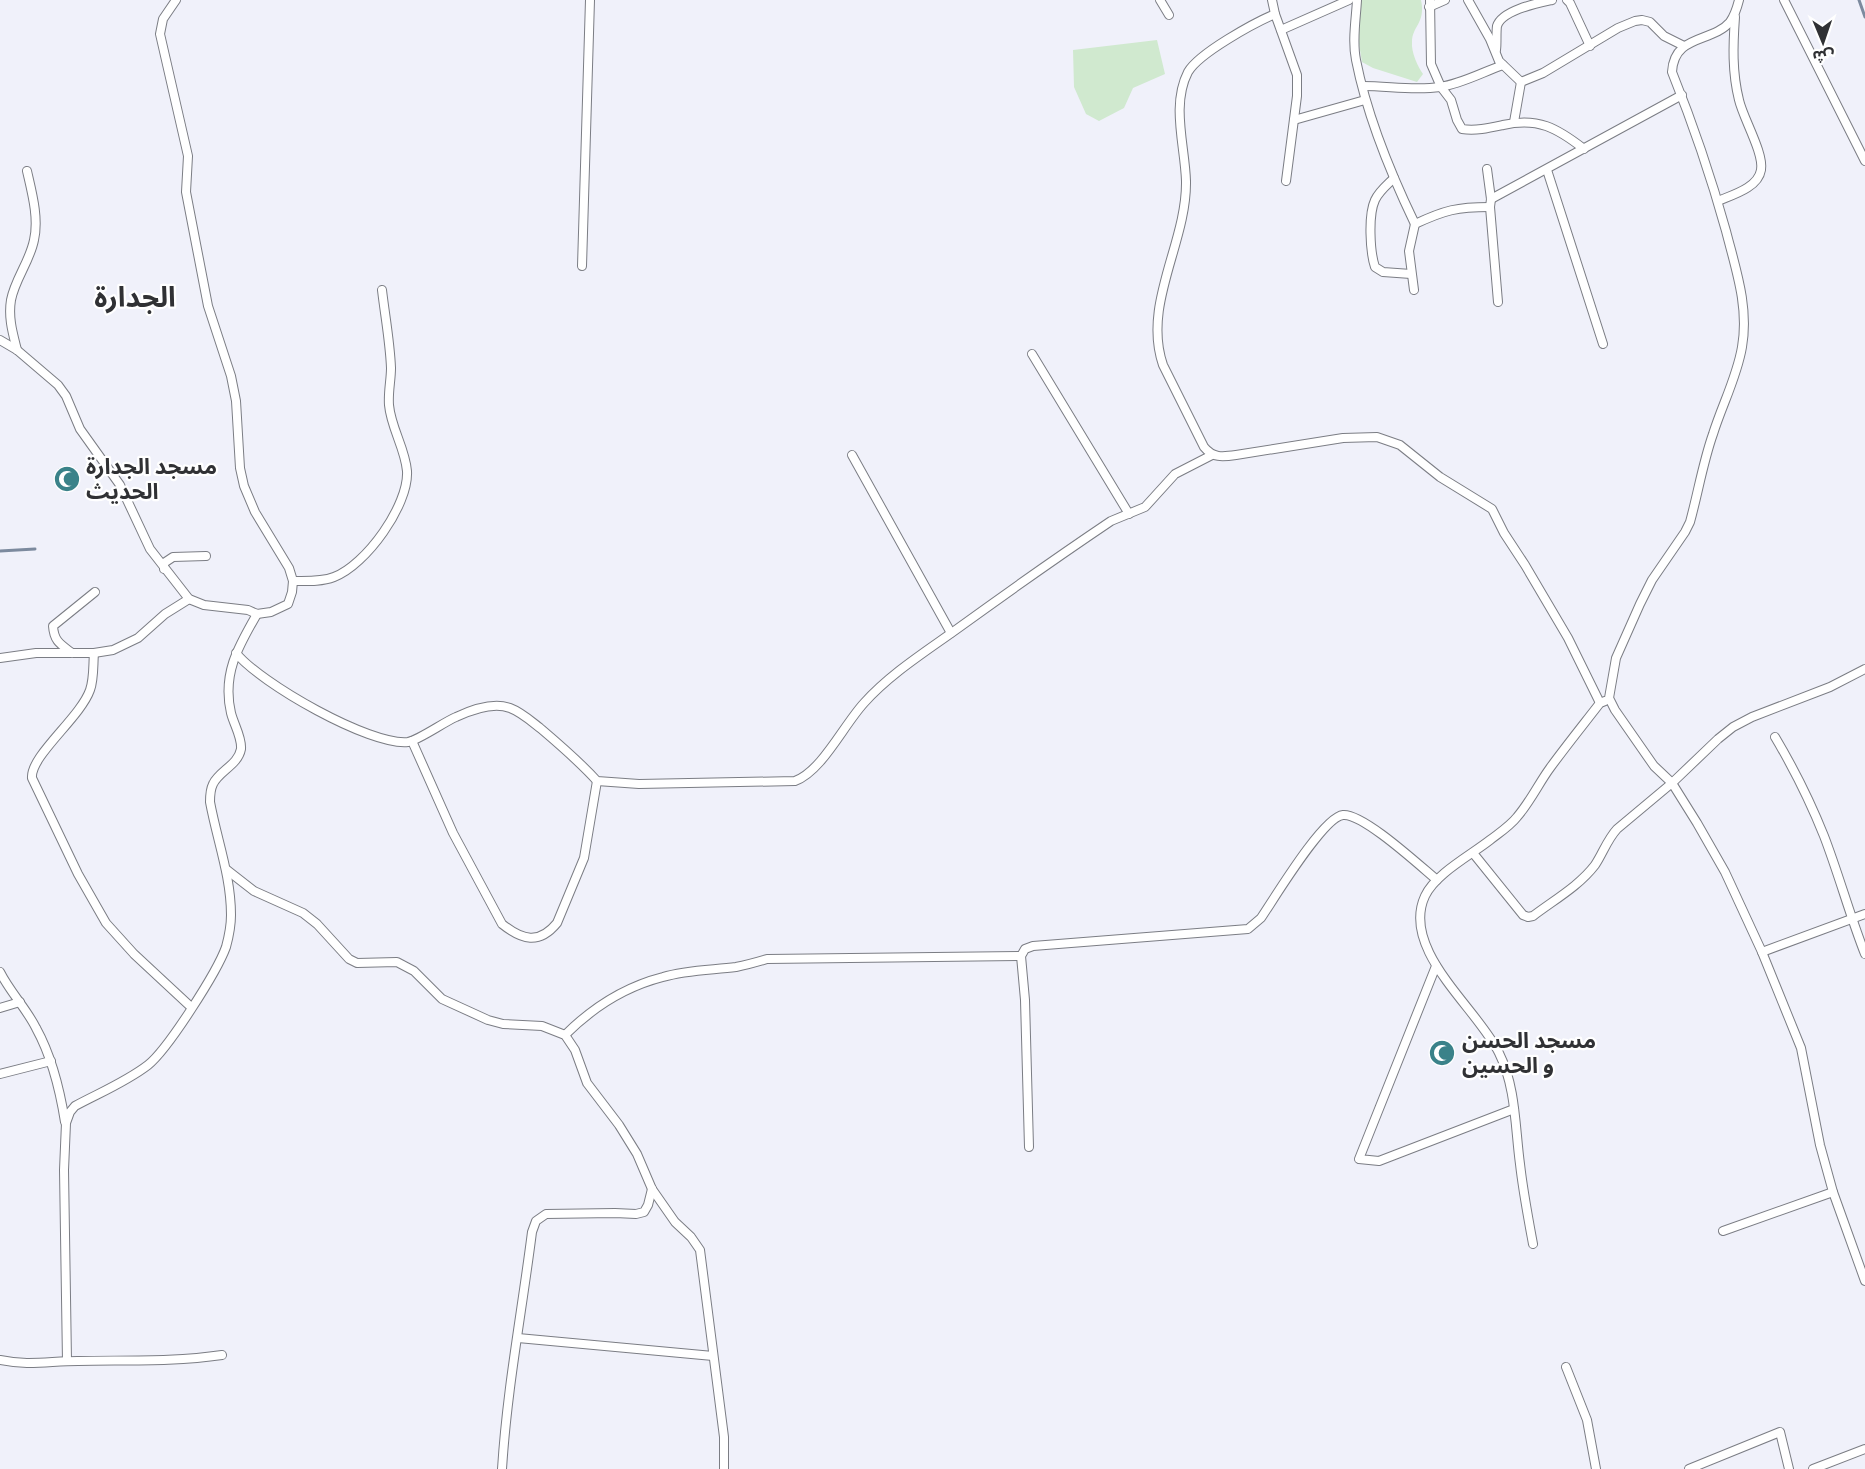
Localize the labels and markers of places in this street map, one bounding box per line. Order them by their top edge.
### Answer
place label: مسجد الجدارة الحديث [86,449,217,508]
mosque icon: مسجد الجدارة الحديث [52,464,82,494]
place label: مسجد الحسن و الحسين [1462,1023,1596,1082]
mosque icon: مسجد الحسن و الحسين [1427,1038,1457,1068]

